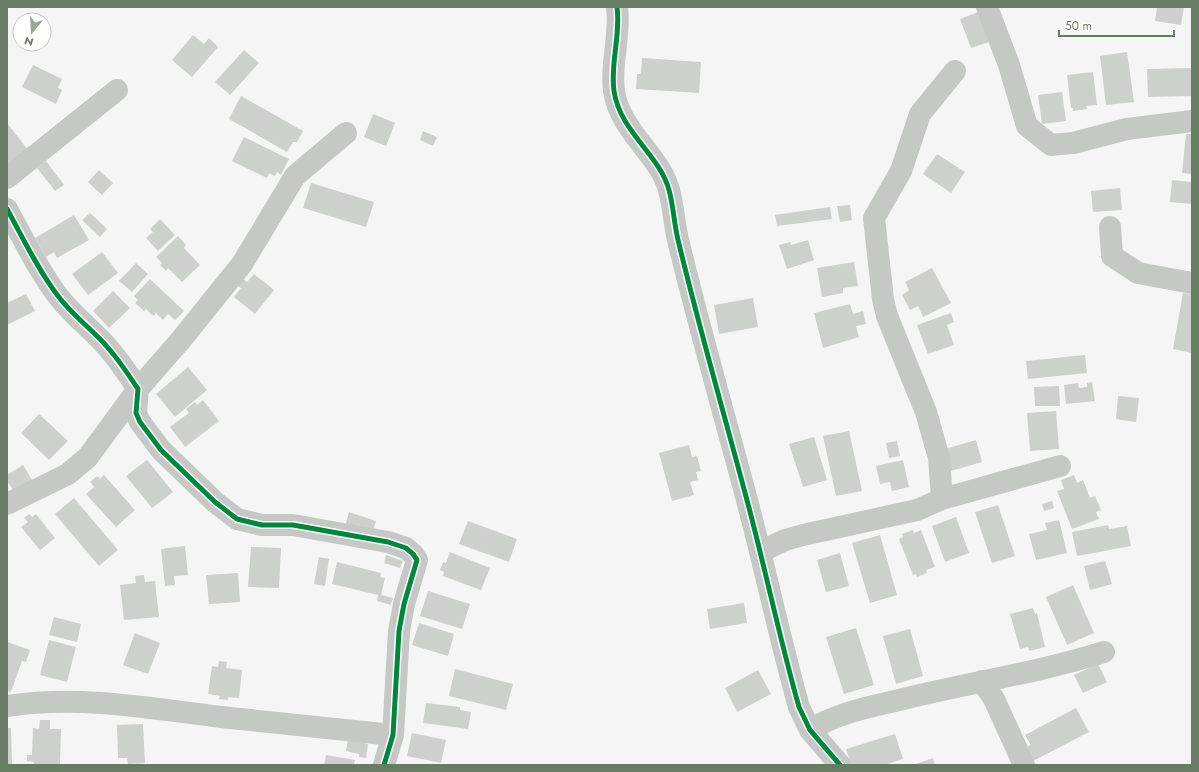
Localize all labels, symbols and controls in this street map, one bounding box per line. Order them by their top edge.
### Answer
north arrow [12,12,52,52]
scale bar [1059,12,1174,38]
text: 50 m [1065,17,1092,35]
text: N [22,33,36,50]

